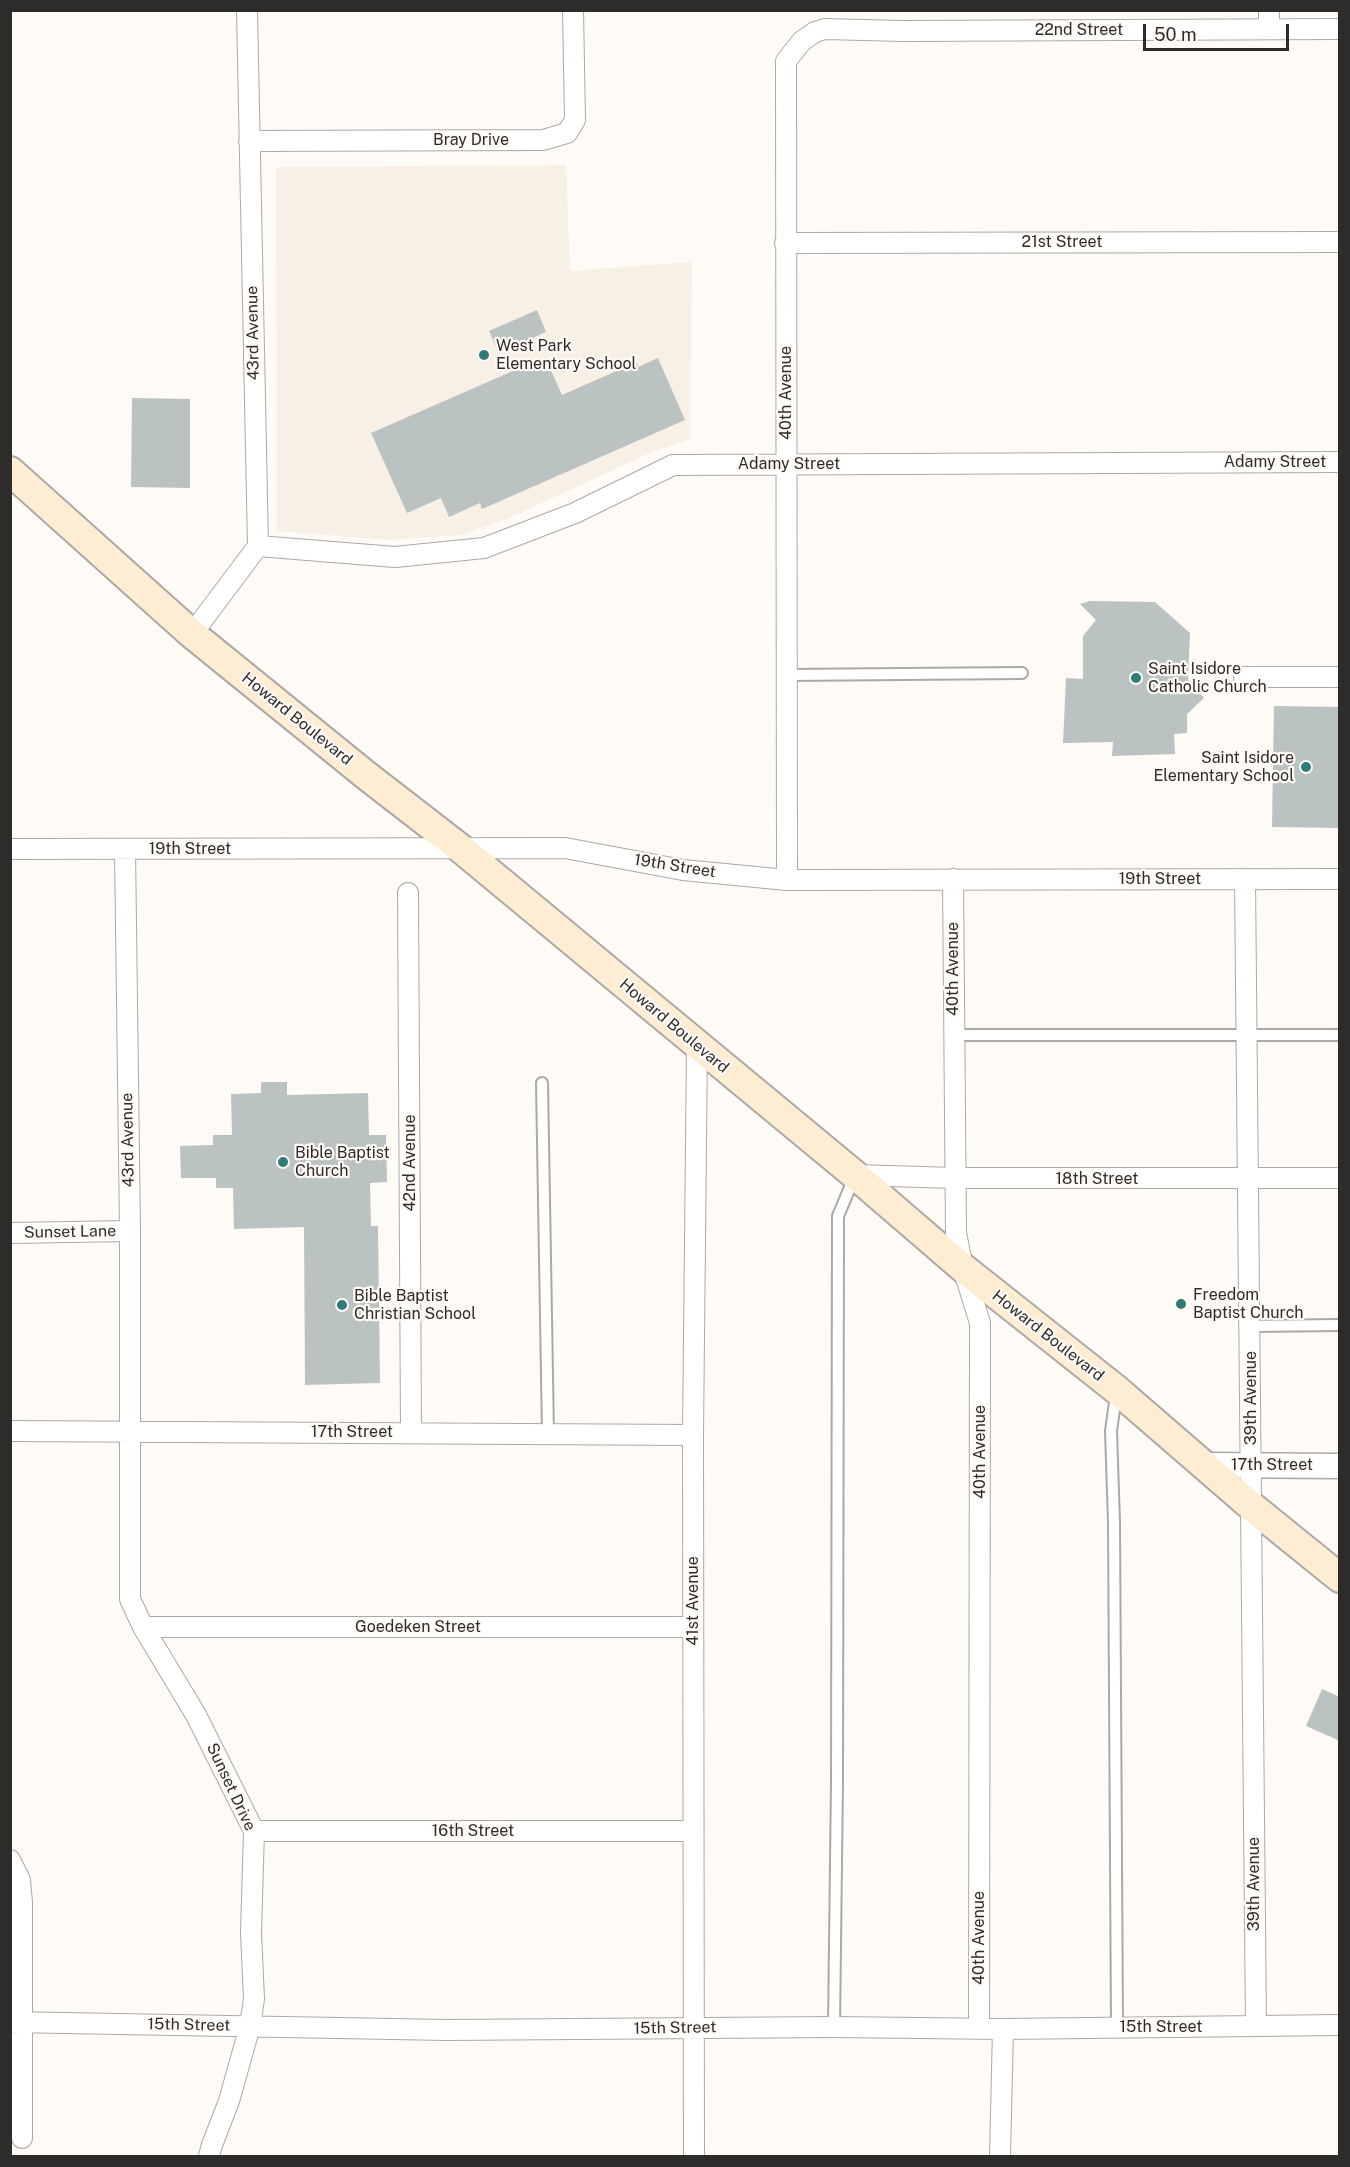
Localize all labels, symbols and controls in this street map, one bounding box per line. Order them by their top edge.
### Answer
scale bar [1146,12,1292,50]
street label: 22nd Street [1035,20,1123,40]
text: 50 m [1154,24,1197,45]
street label: Bray Drive [433,130,509,150]
street label: 21st Street [1022,232,1102,252]
street label: 43rd Avenue [243,286,263,380]
place label: West Park Elementary School [496,336,636,374]
street label: 40th Avenue [776,346,796,440]
marker: West Park Elementary School [477,348,491,362]
street label: Adamy Street [1224,452,1326,472]
street label: Adamy Street [738,454,840,474]
place label: Saint Isidore Catholic Church [1148,659,1267,697]
street label: Howard Boulevard [238,669,356,769]
marker: Saint Isidore Catholic Church [1129,671,1143,685]
place label: Saint Isidore Elementary School [1154,748,1294,786]
marker: Saint Isidore Elementary School [1299,760,1313,774]
street label: 19th Street [149,839,231,859]
street label: 19th Street [633,850,717,882]
street label: 19th Street [1119,869,1201,889]
street label: 40th Avenue [943,922,963,1016]
street label: Howard Boulevard [615,975,733,1077]
street label: 43rd Avenue [118,1093,138,1187]
street label: 42nd Avenue [400,1114,420,1212]
place label: Bible Baptist Church [295,1143,390,1181]
marker: Bible Baptist Church [276,1155,290,1169]
street label: 18th Street [1056,1169,1138,1189]
street label: Sunset Lane [24,1222,116,1242]
place label: Freedom Baptist Church [1193,1285,1304,1323]
place label: Bible Baptist Christian School [354,1286,476,1324]
street label: Howard Boulevard [988,1286,1108,1386]
marker: Freedom Baptist Church [1174,1297,1188,1311]
marker: Bible Baptist Christian School [335,1298,349,1312]
street label: 39th Avenue [1241,1351,1261,1445]
street label: 40th Avenue [970,1405,990,1499]
street label: 17th Street [311,1422,393,1442]
street label: 17th Street [1231,1455,1313,1475]
street label: 41st Avenue [683,1556,703,1646]
street label: Goedeken Street [355,1617,481,1637]
street label: Sunset Drive [202,1740,260,1834]
street label: 16th Street [432,1821,514,1841]
street label: 39th Avenue [1244,1837,1264,1931]
street label: 40th Avenue [969,1891,989,1985]
street label: 15th Street [147,2015,231,2035]
street label: 15th Street [1120,2017,1202,2037]
street label: 15th Street [633,2018,717,2038]

